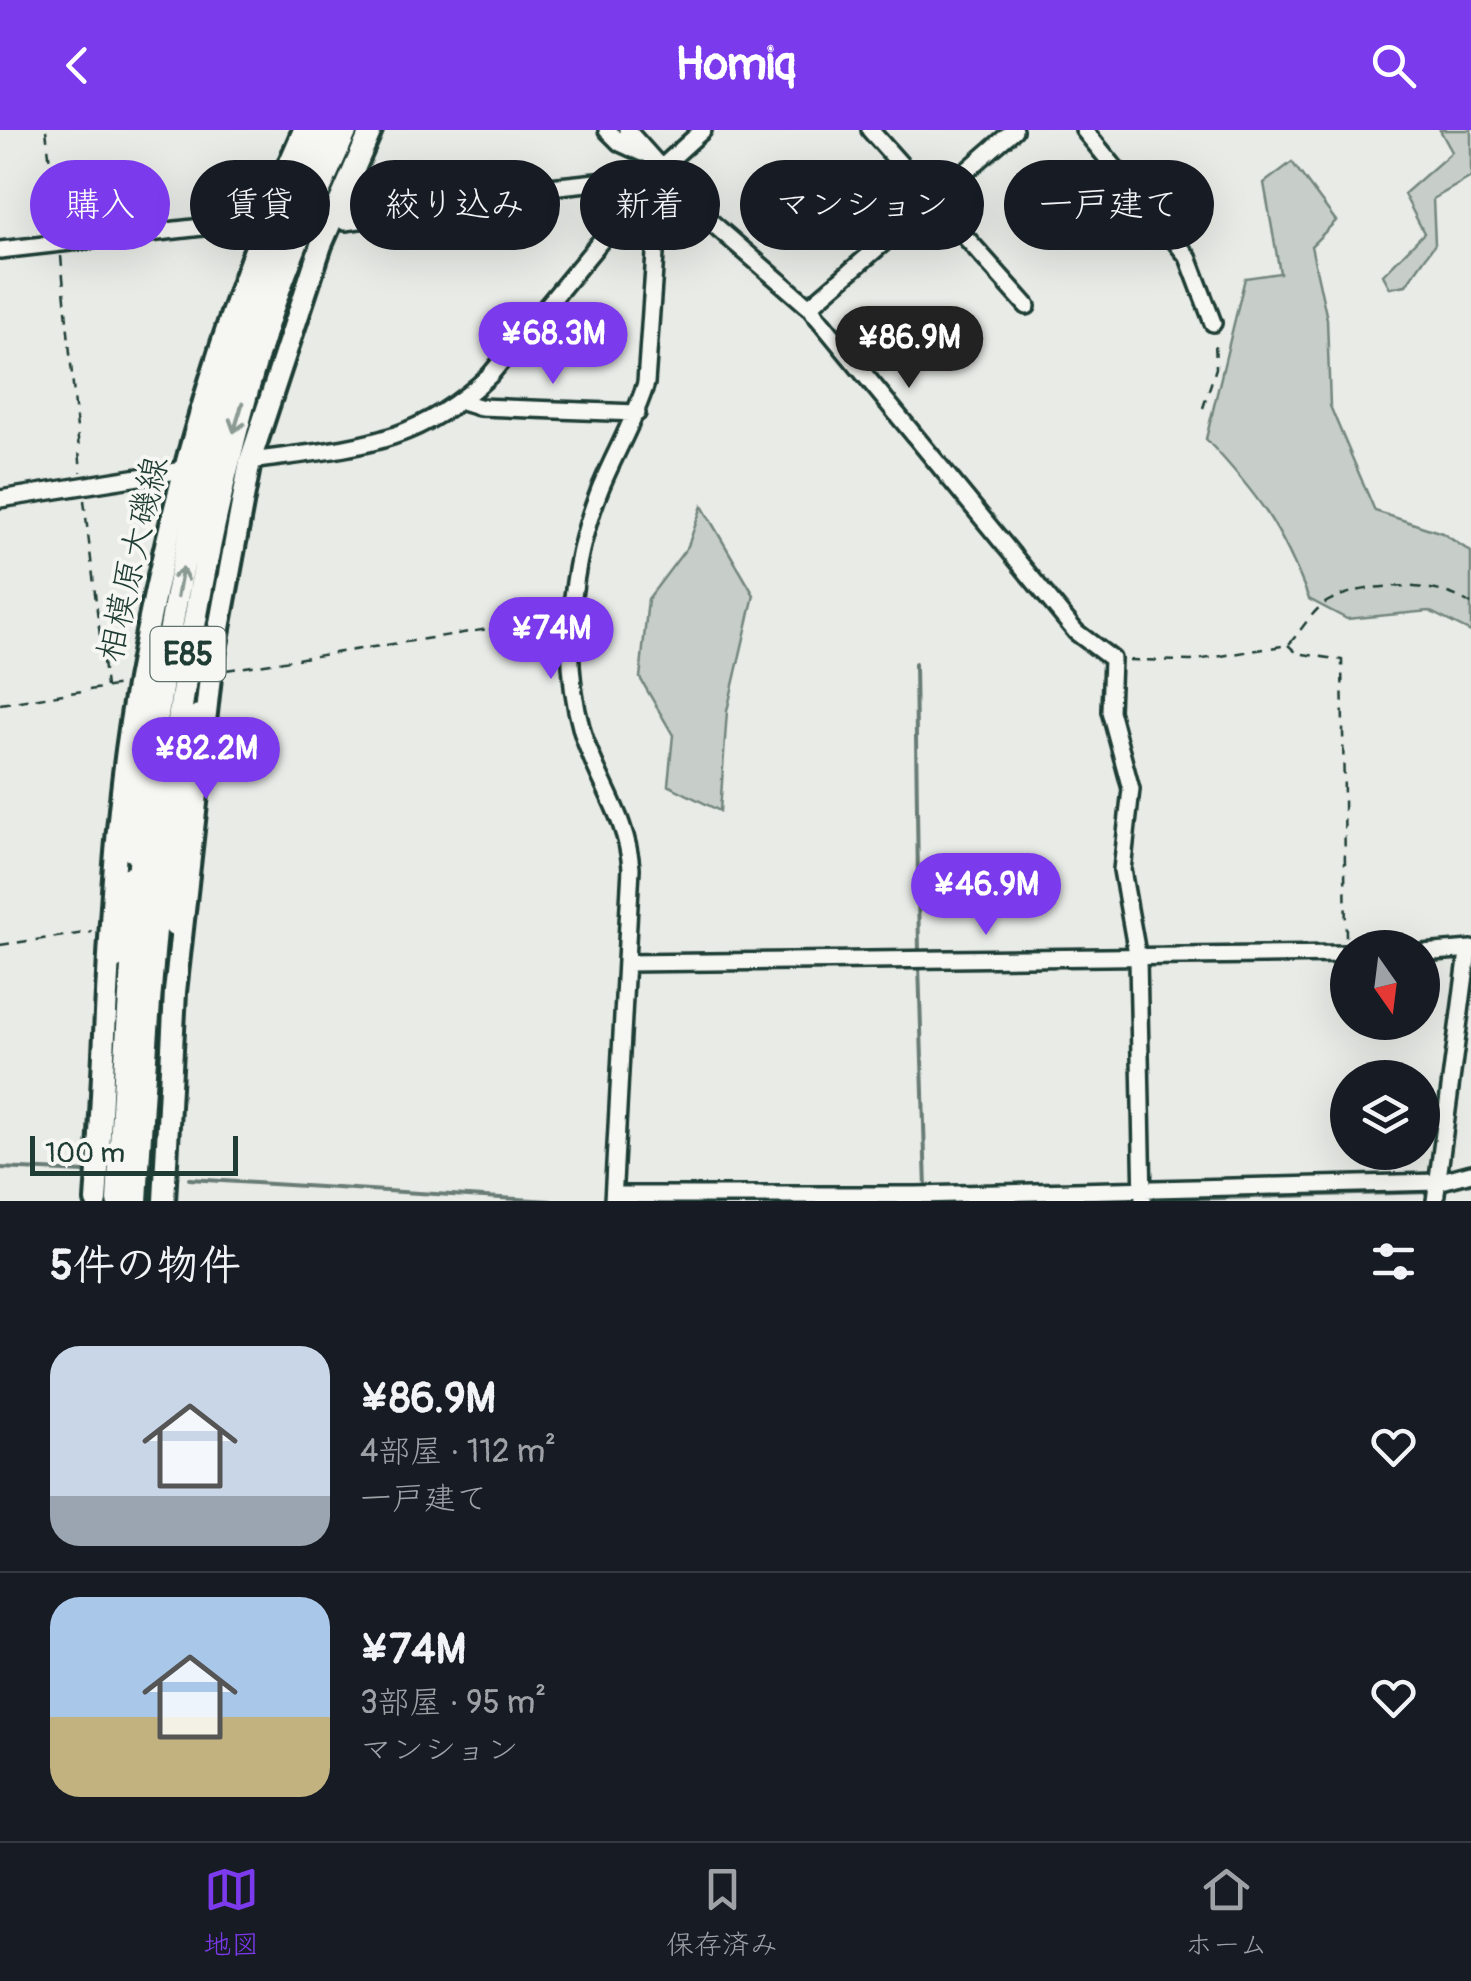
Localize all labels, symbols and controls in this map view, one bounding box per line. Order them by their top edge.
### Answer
text: Homiq [675,37,796,93]
icon: back [50,38,105,93]
icon: search [1366,38,1421,93]
chip: 購入 [30,160,170,250]
chip: 賃貸 [190,160,330,250]
chip: 絞り込み [350,160,560,250]
chip: 新着 [580,160,720,250]
chip: マンション [740,160,984,250]
chip: 一戸建て [1004,160,1214,250]
pin: ¥68.3M [472,302,634,387]
pin: ¥86.9M [828,306,990,391]
text: ¥68.3M [501,314,605,354]
text: ¥86.9M [857,318,961,358]
one-way arrow [228,401,246,433]
street label: 相模原大磯線 [88,452,178,666]
one-way arrow [171,566,190,599]
pin: ¥74M [492,597,610,682]
text: ¥74M [511,609,591,649]
road number: E85 [150,627,226,681]
pin: ¥82.2M [125,717,287,802]
text: ¥82.2M [154,729,258,769]
pin: ¥46.9M [905,853,1067,938]
text: ¥46.9M [933,865,1039,905]
north arrow [1330,930,1440,1040]
map controls [1330,930,1440,1170]
button: layers [1330,1060,1440,1170]
scale bar [30,1131,238,1176]
text: 100 m [45,1136,125,1171]
icon: filters [1366,1234,1421,1289]
text: 5件の物件 [50,1240,241,1292]
text: ¥86.9M [360,1373,496,1425]
icon: home [130,1386,250,1506]
icon: heart [1366,1419,1421,1474]
text: 4部屋 · 112 m² [360,1432,556,1472]
text: 一戸建て [360,1479,488,1519]
text: ¥74M [360,1624,466,1676]
icon: home [130,1637,250,1757]
icon: heart [1366,1670,1421,1725]
text: 3部屋 · 95 m² [360,1683,546,1723]
text: マンション [360,1730,519,1770]
tab: 地図 [203,1862,259,1963]
tab: 保存済み [666,1862,778,1963]
tab: ホーム [1185,1862,1268,1963]

